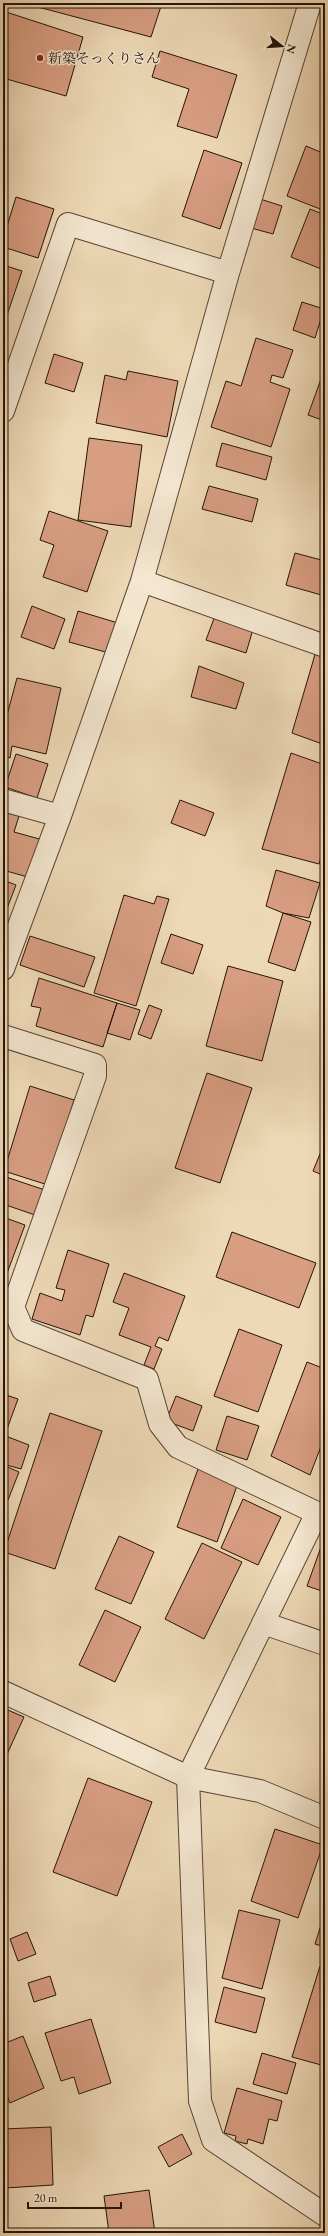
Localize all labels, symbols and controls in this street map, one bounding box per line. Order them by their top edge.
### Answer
north arrow [262,26,302,66]
text: N [284,43,300,55]
place label: 新築そっくりさん [48,49,160,67]
marker: 新築そっくりさん [35,53,45,63]
scale bar [28,2184,121,2210]
text: 20 m [34,2190,58,2206]

